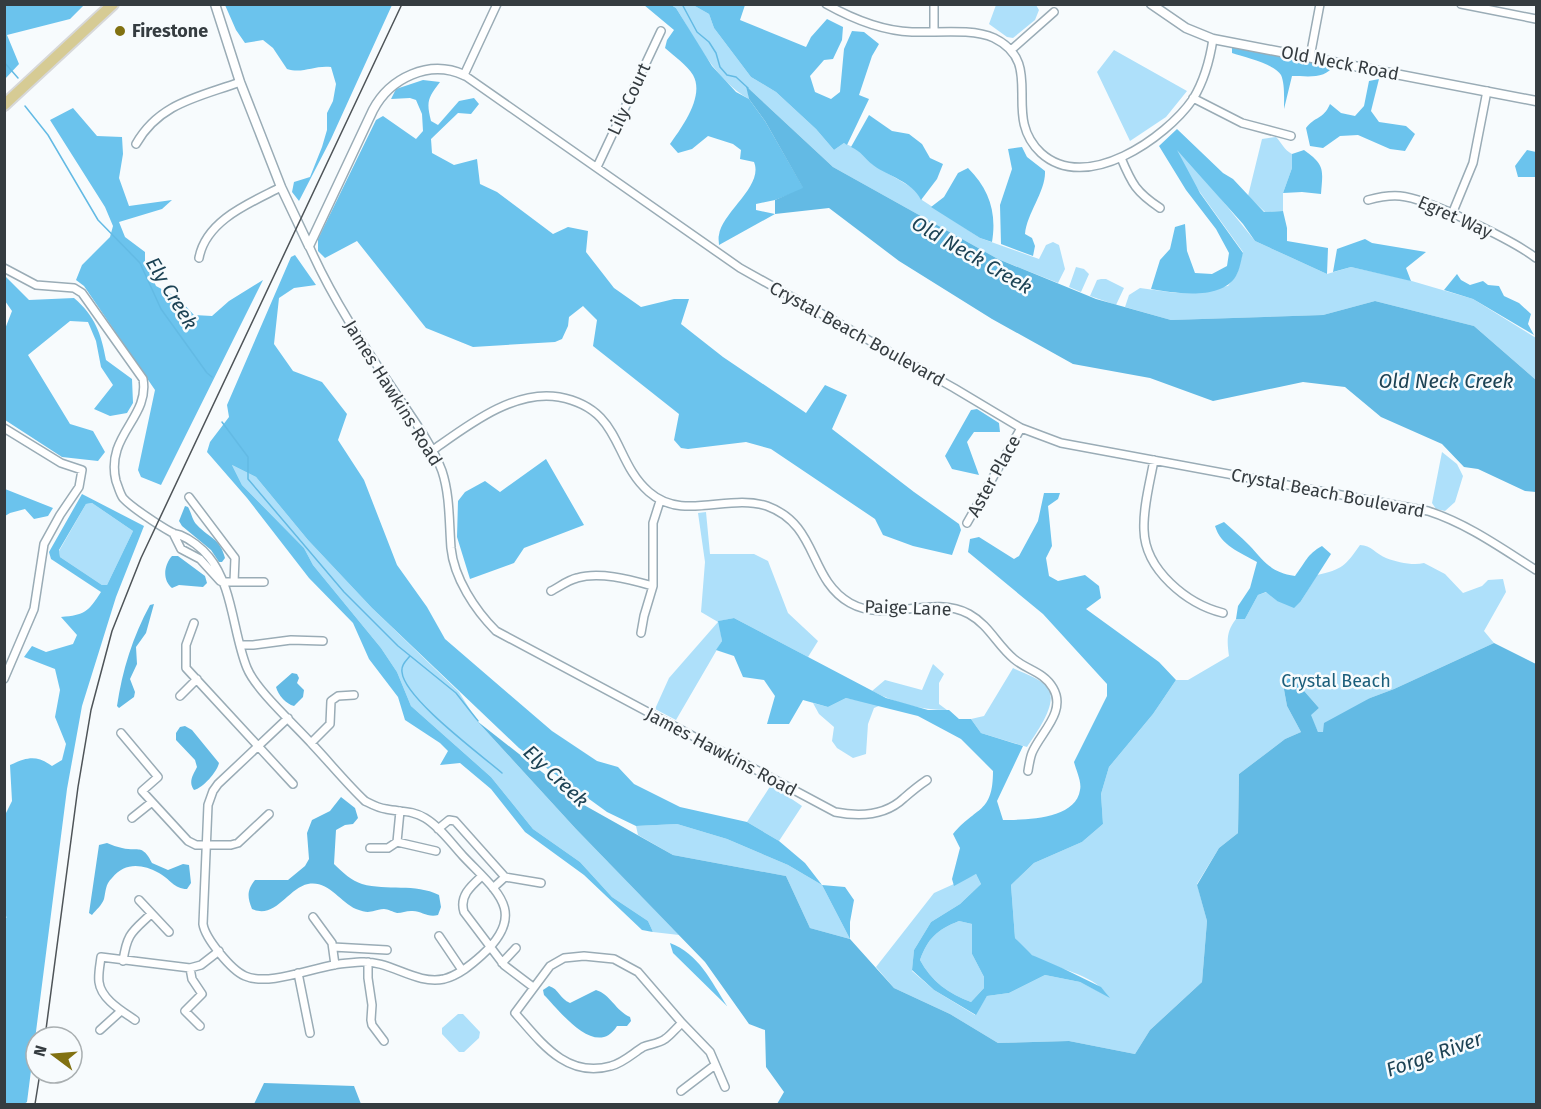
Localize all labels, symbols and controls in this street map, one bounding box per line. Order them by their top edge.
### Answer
place label: Firestone [132,20,208,42]
marker: Firestone [113,24,127,38]
street label: Old Neck Road [1279,41,1401,85]
street label: Lily Court [603,59,655,139]
street label: Egret Way [1415,191,1496,243]
water label: Old Neck Creek [908,211,1036,299]
water label: Ely Creek [141,252,203,334]
street label: Crystal Beach Boulevard [766,277,948,391]
street label: James Hawkins Road [339,316,447,470]
water label: Old Neck Creek [1379,369,1514,393]
street label: Aster Place [963,431,1025,521]
street label: Crystal Beach Boulevard [1229,463,1427,523]
street label: Paige Lane [864,595,952,621]
park label: Crystal Beach [1281,670,1391,692]
street label: James Hawkins Road [642,703,800,801]
water label: Ely Creek [518,740,594,812]
north arrow [24,1025,84,1085]
water label: Forge River [1383,1026,1486,1082]
text: N [29,1043,51,1059]

